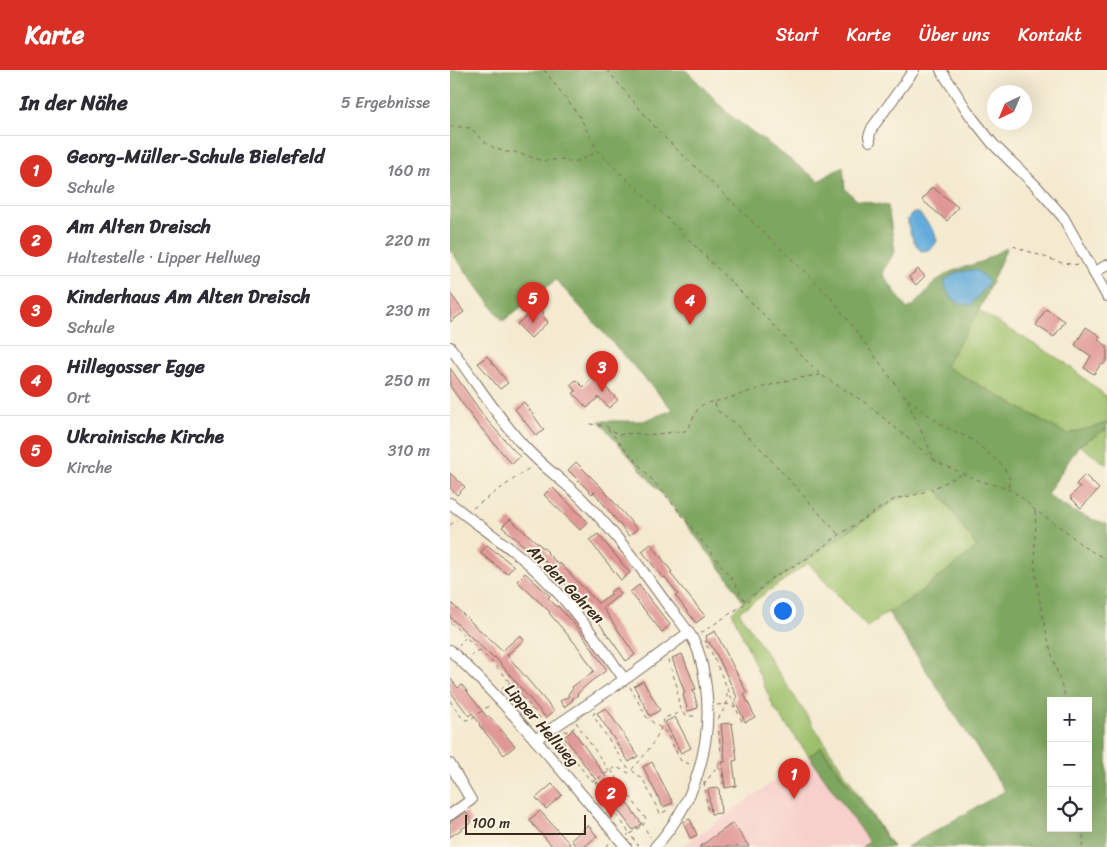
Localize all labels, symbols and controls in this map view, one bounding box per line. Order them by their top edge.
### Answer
text: Karte [25,14,84,56]
text: Start [776,19,819,51]
text: Karte [847,19,891,51]
text: Über uns [919,19,990,51]
text: Kontakt [1018,19,1082,51]
text: In der Nähe [20,84,128,122]
north arrow [987,85,1032,130]
text: 5 Ergebnisse [341,88,430,117]
text: Georg-Müller-Schule Bielefeld [67,140,324,173]
text: 1 [33,156,39,185]
text: 160 m [387,156,430,185]
text: Schule [67,173,115,202]
text: Am Alten Dreisch [67,210,211,243]
text: 2 [31,226,41,255]
text: 220 m [385,226,430,255]
text: Haltestelle · Lipper Hellweg [67,243,261,272]
text: Kinderhaus Am Alten Dreisch [67,280,310,313]
pin: 5 [517,282,549,323]
pin: 4 [674,284,706,325]
text: 3 [32,296,40,325]
text: 230 m [385,296,430,325]
text: Schule [67,313,115,342]
text: Hillegosser Egge [67,350,205,383]
pin: 3 [586,351,618,392]
text: 4 [31,366,41,395]
text: 250 m [384,366,430,395]
text: Ort [67,383,91,412]
text: Ukrainische Kirche [67,420,224,453]
text: 5 [31,436,41,465]
text: 310 m [388,436,430,465]
text: Kirche [67,453,112,482]
street label: An den Gehren [519,536,612,631]
your location [770,598,796,624]
street label: Lipper Hellweg [497,677,587,773]
map controls [1047,697,1092,832]
button: + [1047,697,1092,742]
button: − [1047,742,1092,787]
pin: 1 [778,758,810,799]
pin: 2 [595,777,627,818]
button: locate [1047,787,1092,832]
text: 100 m [472,811,510,836]
scale bar [465,812,586,835]

